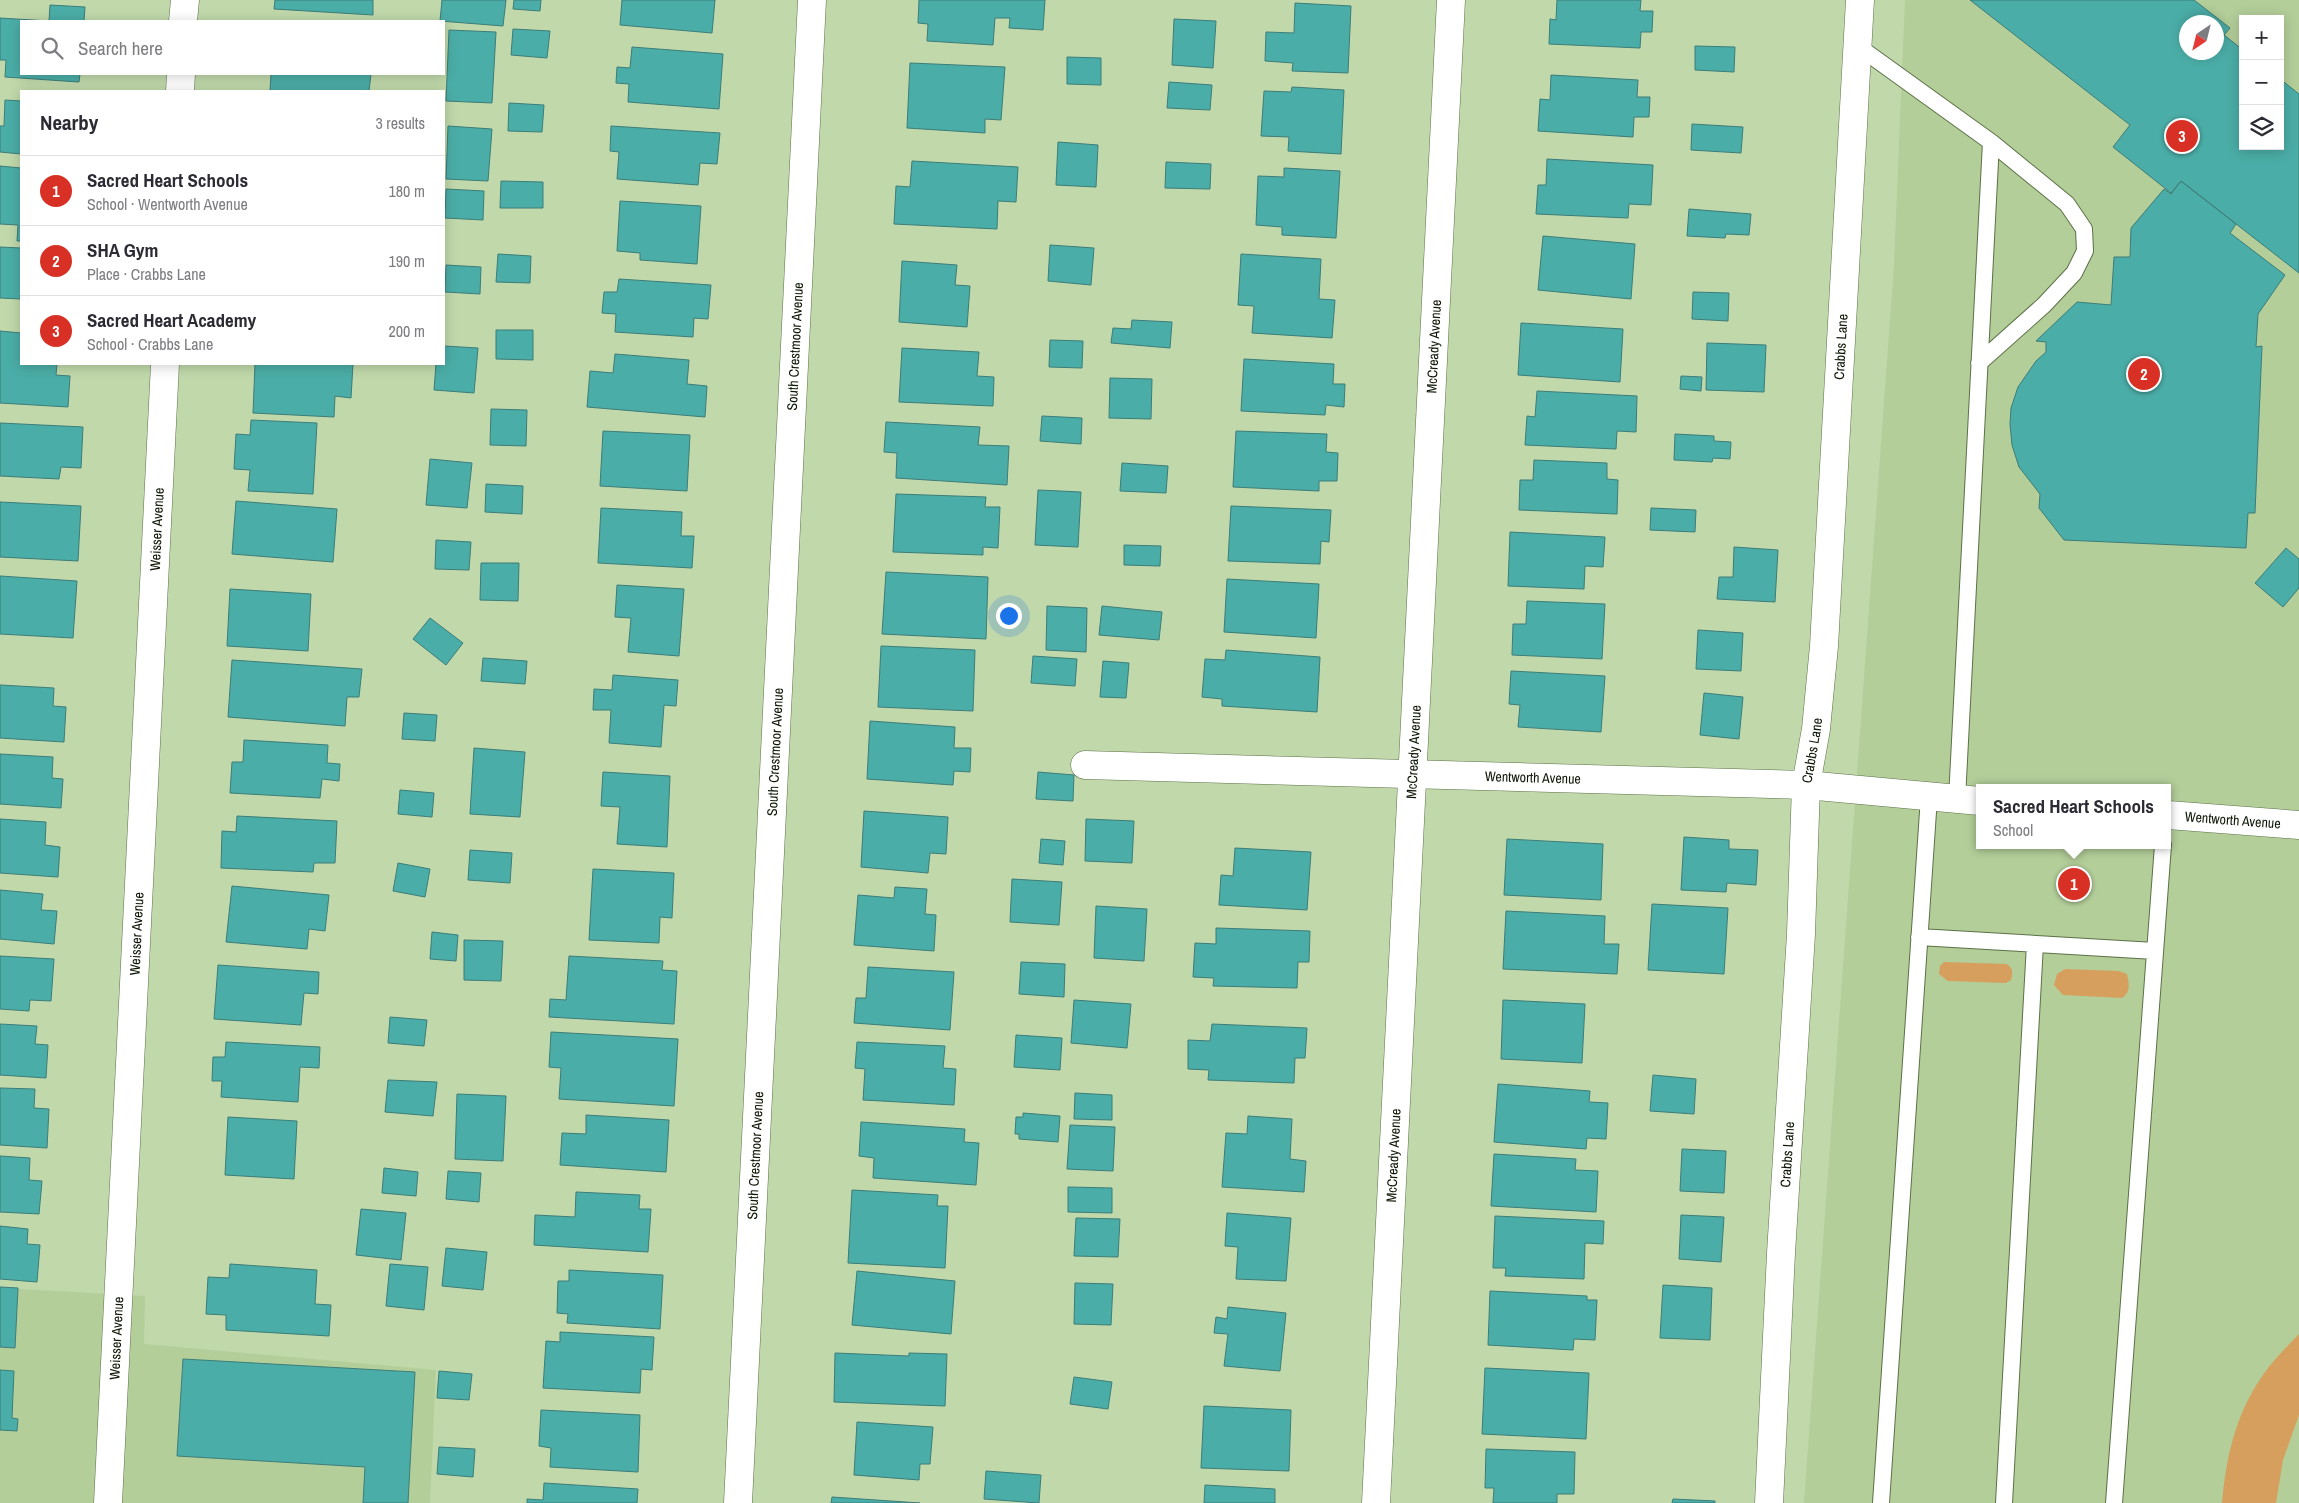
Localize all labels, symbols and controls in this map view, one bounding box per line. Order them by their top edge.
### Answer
north arrow [2179,15,2224,60]
map controls [2239,15,2284,150]
button: + [2239,15,2284,60]
search box [20,20,445,75]
icon: search [38,34,66,62]
text: Search here [78,35,163,61]
button: − [2239,60,2284,105]
button: layers [2239,105,2284,150]
text: Nearby [40,108,98,137]
text: 3 results [375,112,425,134]
pin: 3 [2166,117,2198,155]
text: Sacred Heart Schools [87,167,248,193]
text: 1 [52,180,60,202]
text: 180 m [389,180,425,202]
text: School · Wentworth Avenue [87,193,248,215]
text: SHA Gym [87,237,158,263]
text: 2 [52,250,60,272]
text: 190 m [389,250,425,272]
text: Place · Crabbs Lane [87,263,206,285]
street label: South Crestmoor Avenue [783,282,807,411]
street label: McCready Avenue [1422,299,1445,394]
text: Sacred Heart Academy [87,307,256,333]
street label: Crabbs Lane [1830,313,1851,380]
text: 3 [52,320,60,342]
text: 200 m [389,320,425,342]
text: School · Crabbs Lane [87,333,213,355]
pin: 2 [2128,355,2160,393]
street label: Weisser Avenue [146,487,168,571]
your location [996,603,1022,629]
street label: South Crestmoor Avenue [763,687,787,816]
street label: McCready Avenue [1402,705,1425,799]
street label: Crabbs Lane [1798,717,1826,785]
street label: Wentworth Avenue [1485,767,1581,788]
popup [1976,784,2171,849]
text: Sacred Heart Schools [1993,793,2154,819]
street label: Wentworth Avenue [2184,807,2281,833]
text: School [1993,819,2033,841]
pin: 1 [2058,865,2090,903]
street label: Weisser Avenue [125,892,148,976]
street label: South Crestmoor Avenue [743,1091,767,1220]
street label: McCready Avenue [1382,1108,1405,1203]
street label: Crabbs Lane [1776,1121,1798,1188]
street label: Weisser Avenue [105,1296,127,1380]

